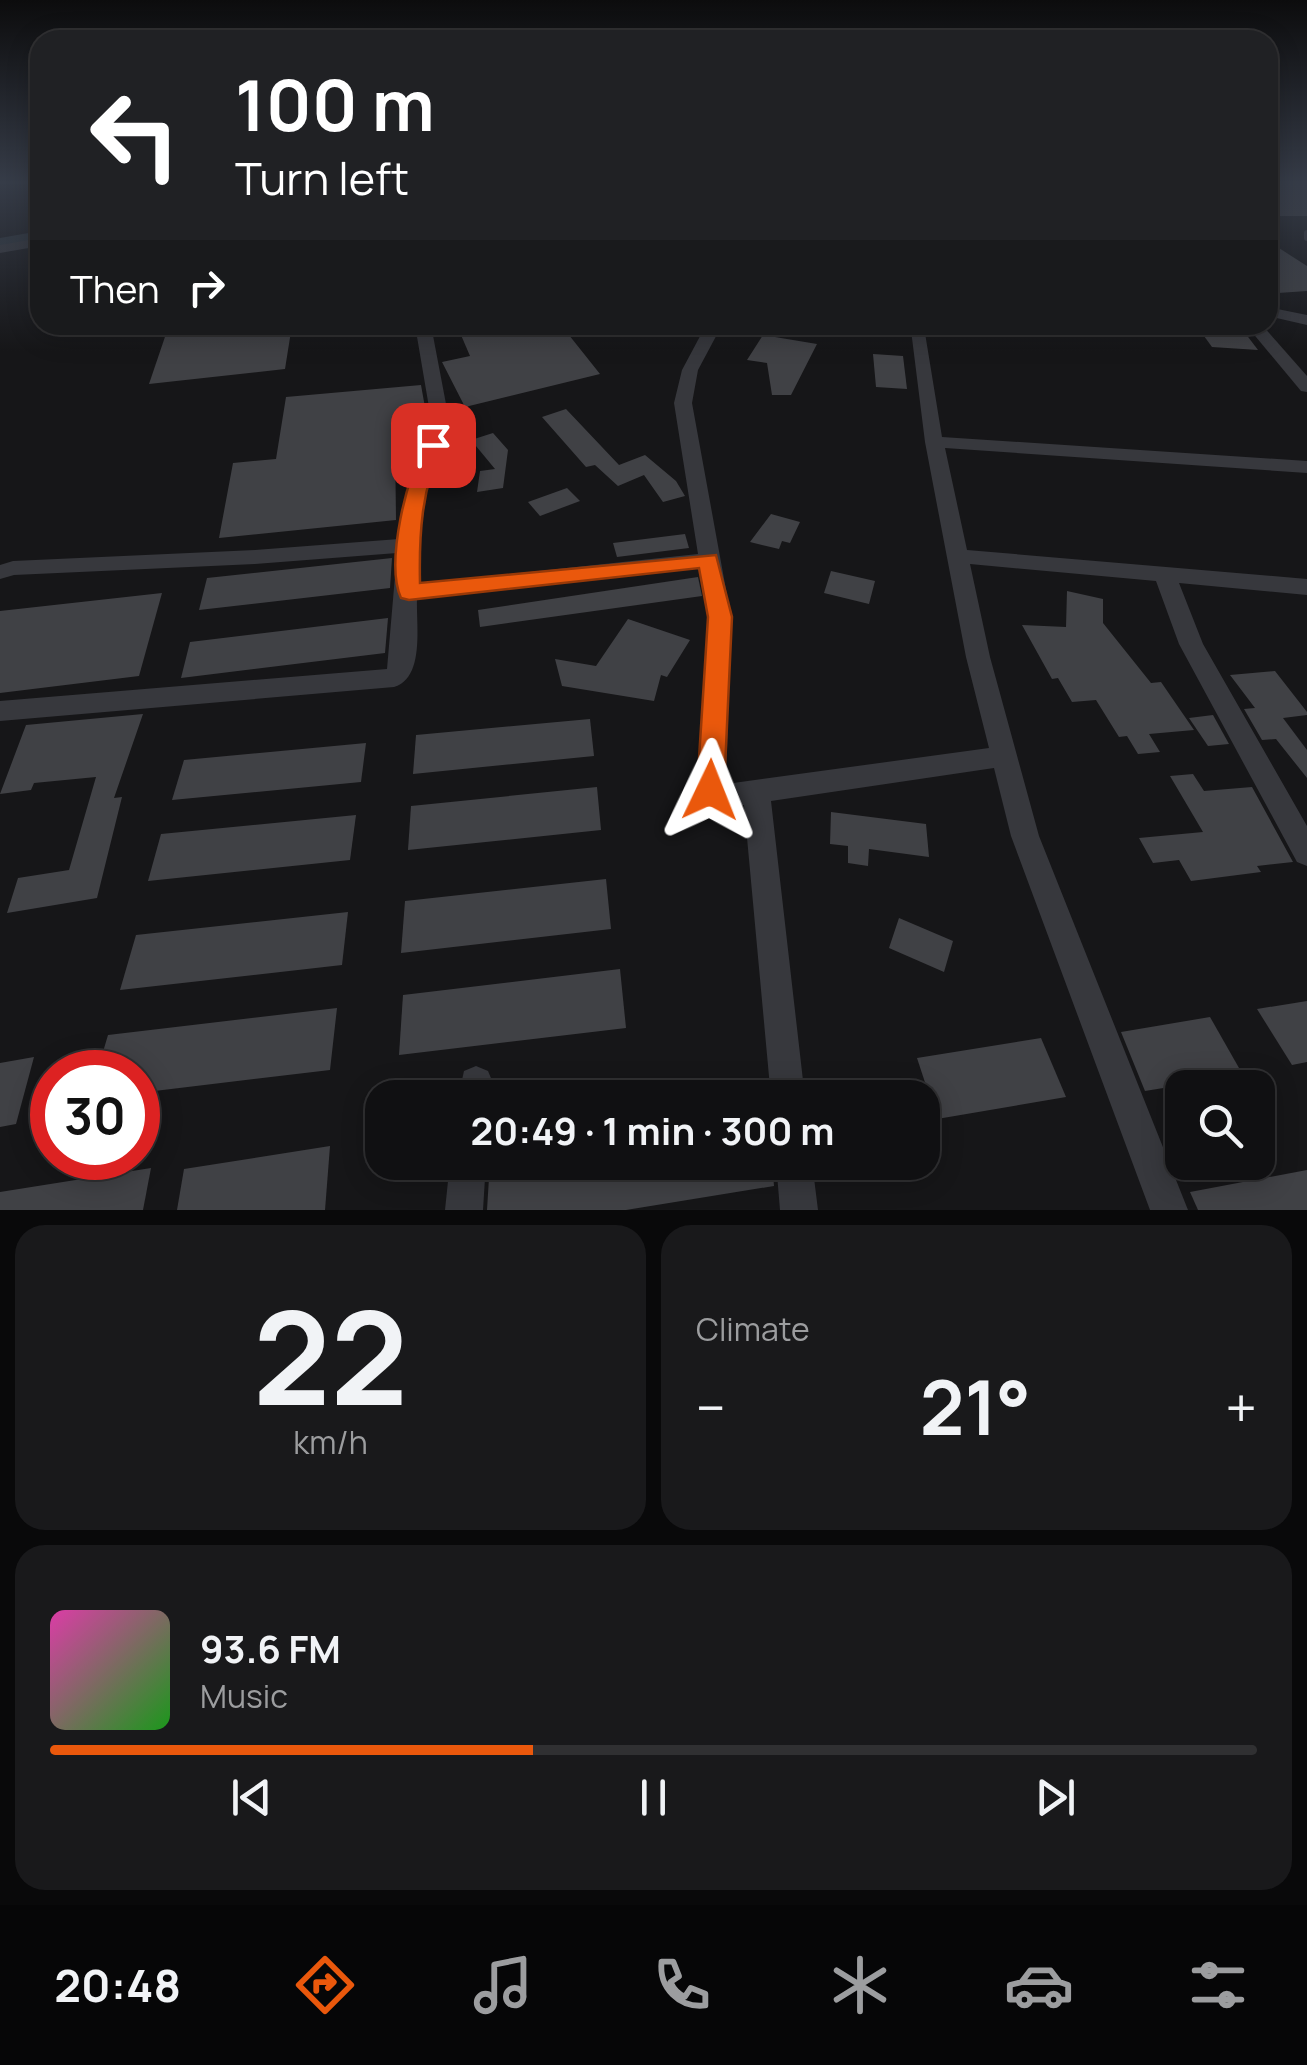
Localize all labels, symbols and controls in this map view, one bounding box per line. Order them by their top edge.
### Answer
text: 100 m [235,56,435,152]
icon: left [70,70,200,200]
text: Turn left [235,147,409,209]
icon: right [179,260,234,315]
text: Then [70,262,159,314]
pin [391,403,476,488]
icon: arrive [406,418,461,473]
position arrow [658,738,762,842]
speed limit sign: 30 [30,1050,160,1180]
map controls [1165,1070,1275,1180]
button: search [1165,1070,1275,1180]
text: 20:49 · 1 min · 300 m [471,1104,834,1156]
text: 22 [253,1266,408,1444]
text: Climate [696,1307,810,1351]
text: 21° [920,1355,1031,1458]
text: − [696,1369,726,1445]
text: + [1225,1369,1257,1445]
text: km/h [293,1420,368,1464]
text: 93.6 FM [200,1622,341,1674]
text: Music [200,1674,288,1718]
icon: previous [224,1770,279,1825]
icon: pause [626,1770,681,1825]
icon: next [1028,1770,1083,1825]
icon: directions [290,1950,360,2020]
icon: music [468,1950,538,2020]
icon: phone [647,1950,717,2020]
icon: climate [825,1950,895,2020]
icon: car [1004,1950,1074,2020]
icon: filters [1183,1950,1253,2020]
text: 20:48 [54,1954,181,2016]

